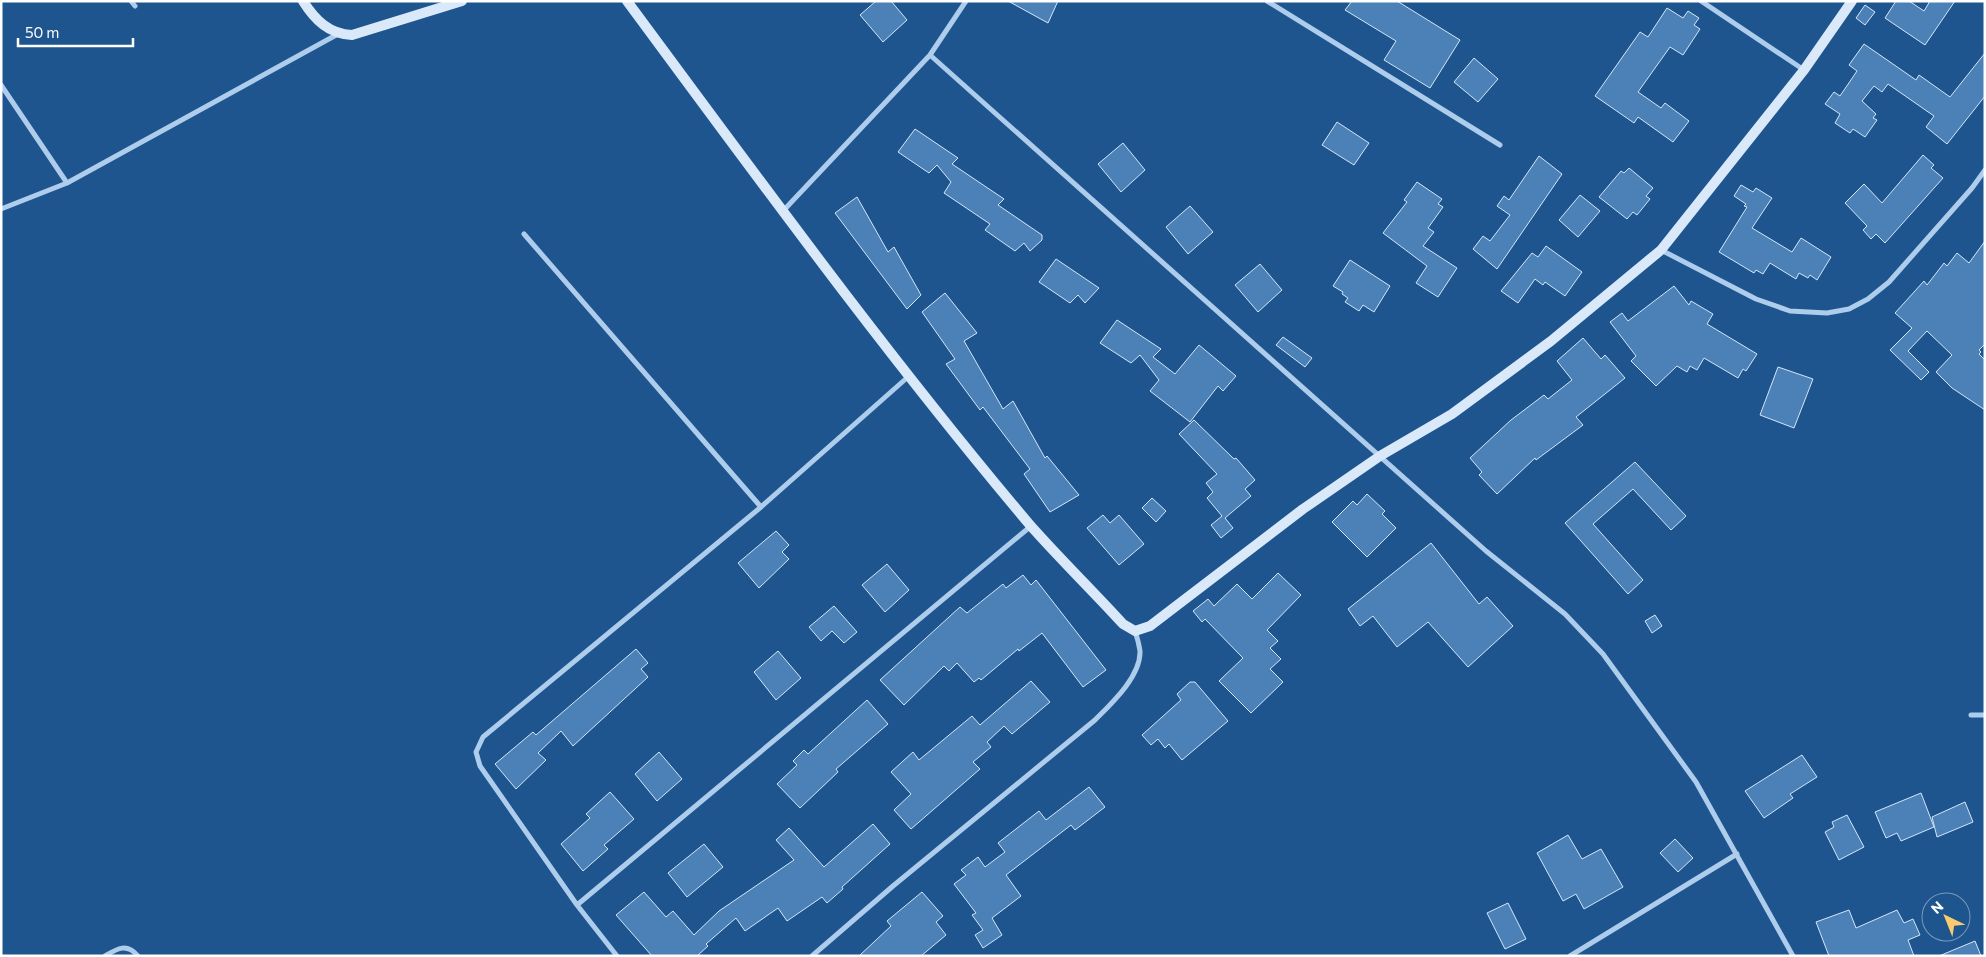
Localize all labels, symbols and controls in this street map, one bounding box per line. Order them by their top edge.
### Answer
scale bar [18,15,132,47]
text: 50 m [25,23,59,41]
north arrow [1921,892,1971,942]
text: N [1927,897,1946,917]

